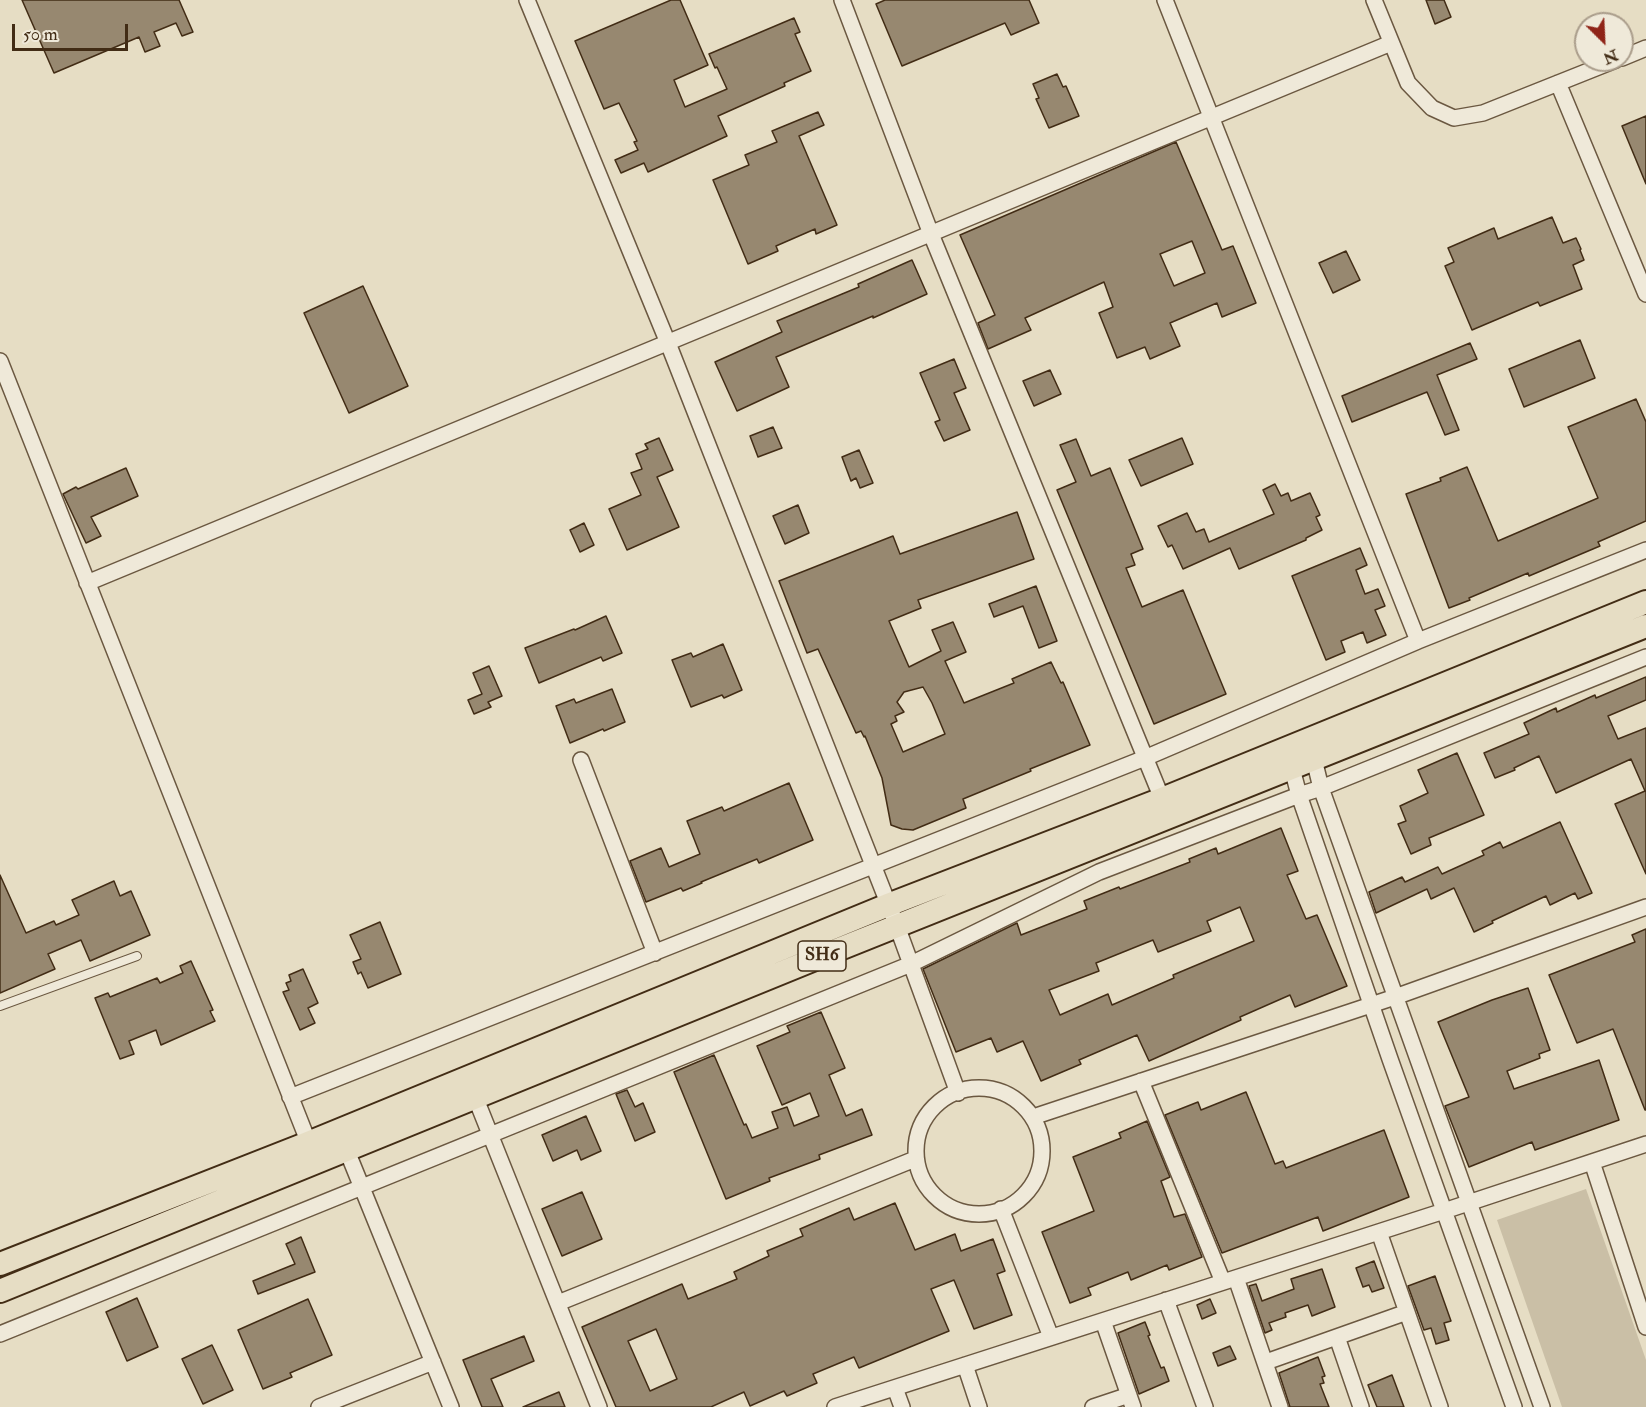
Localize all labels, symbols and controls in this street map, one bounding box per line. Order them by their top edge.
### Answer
scale bar [15,12,130,50]
north arrow [1574,12,1634,72]
text: 50 m [23,23,58,46]
text: N [1600,45,1621,69]
road number: SH6 [798,941,846,971]

